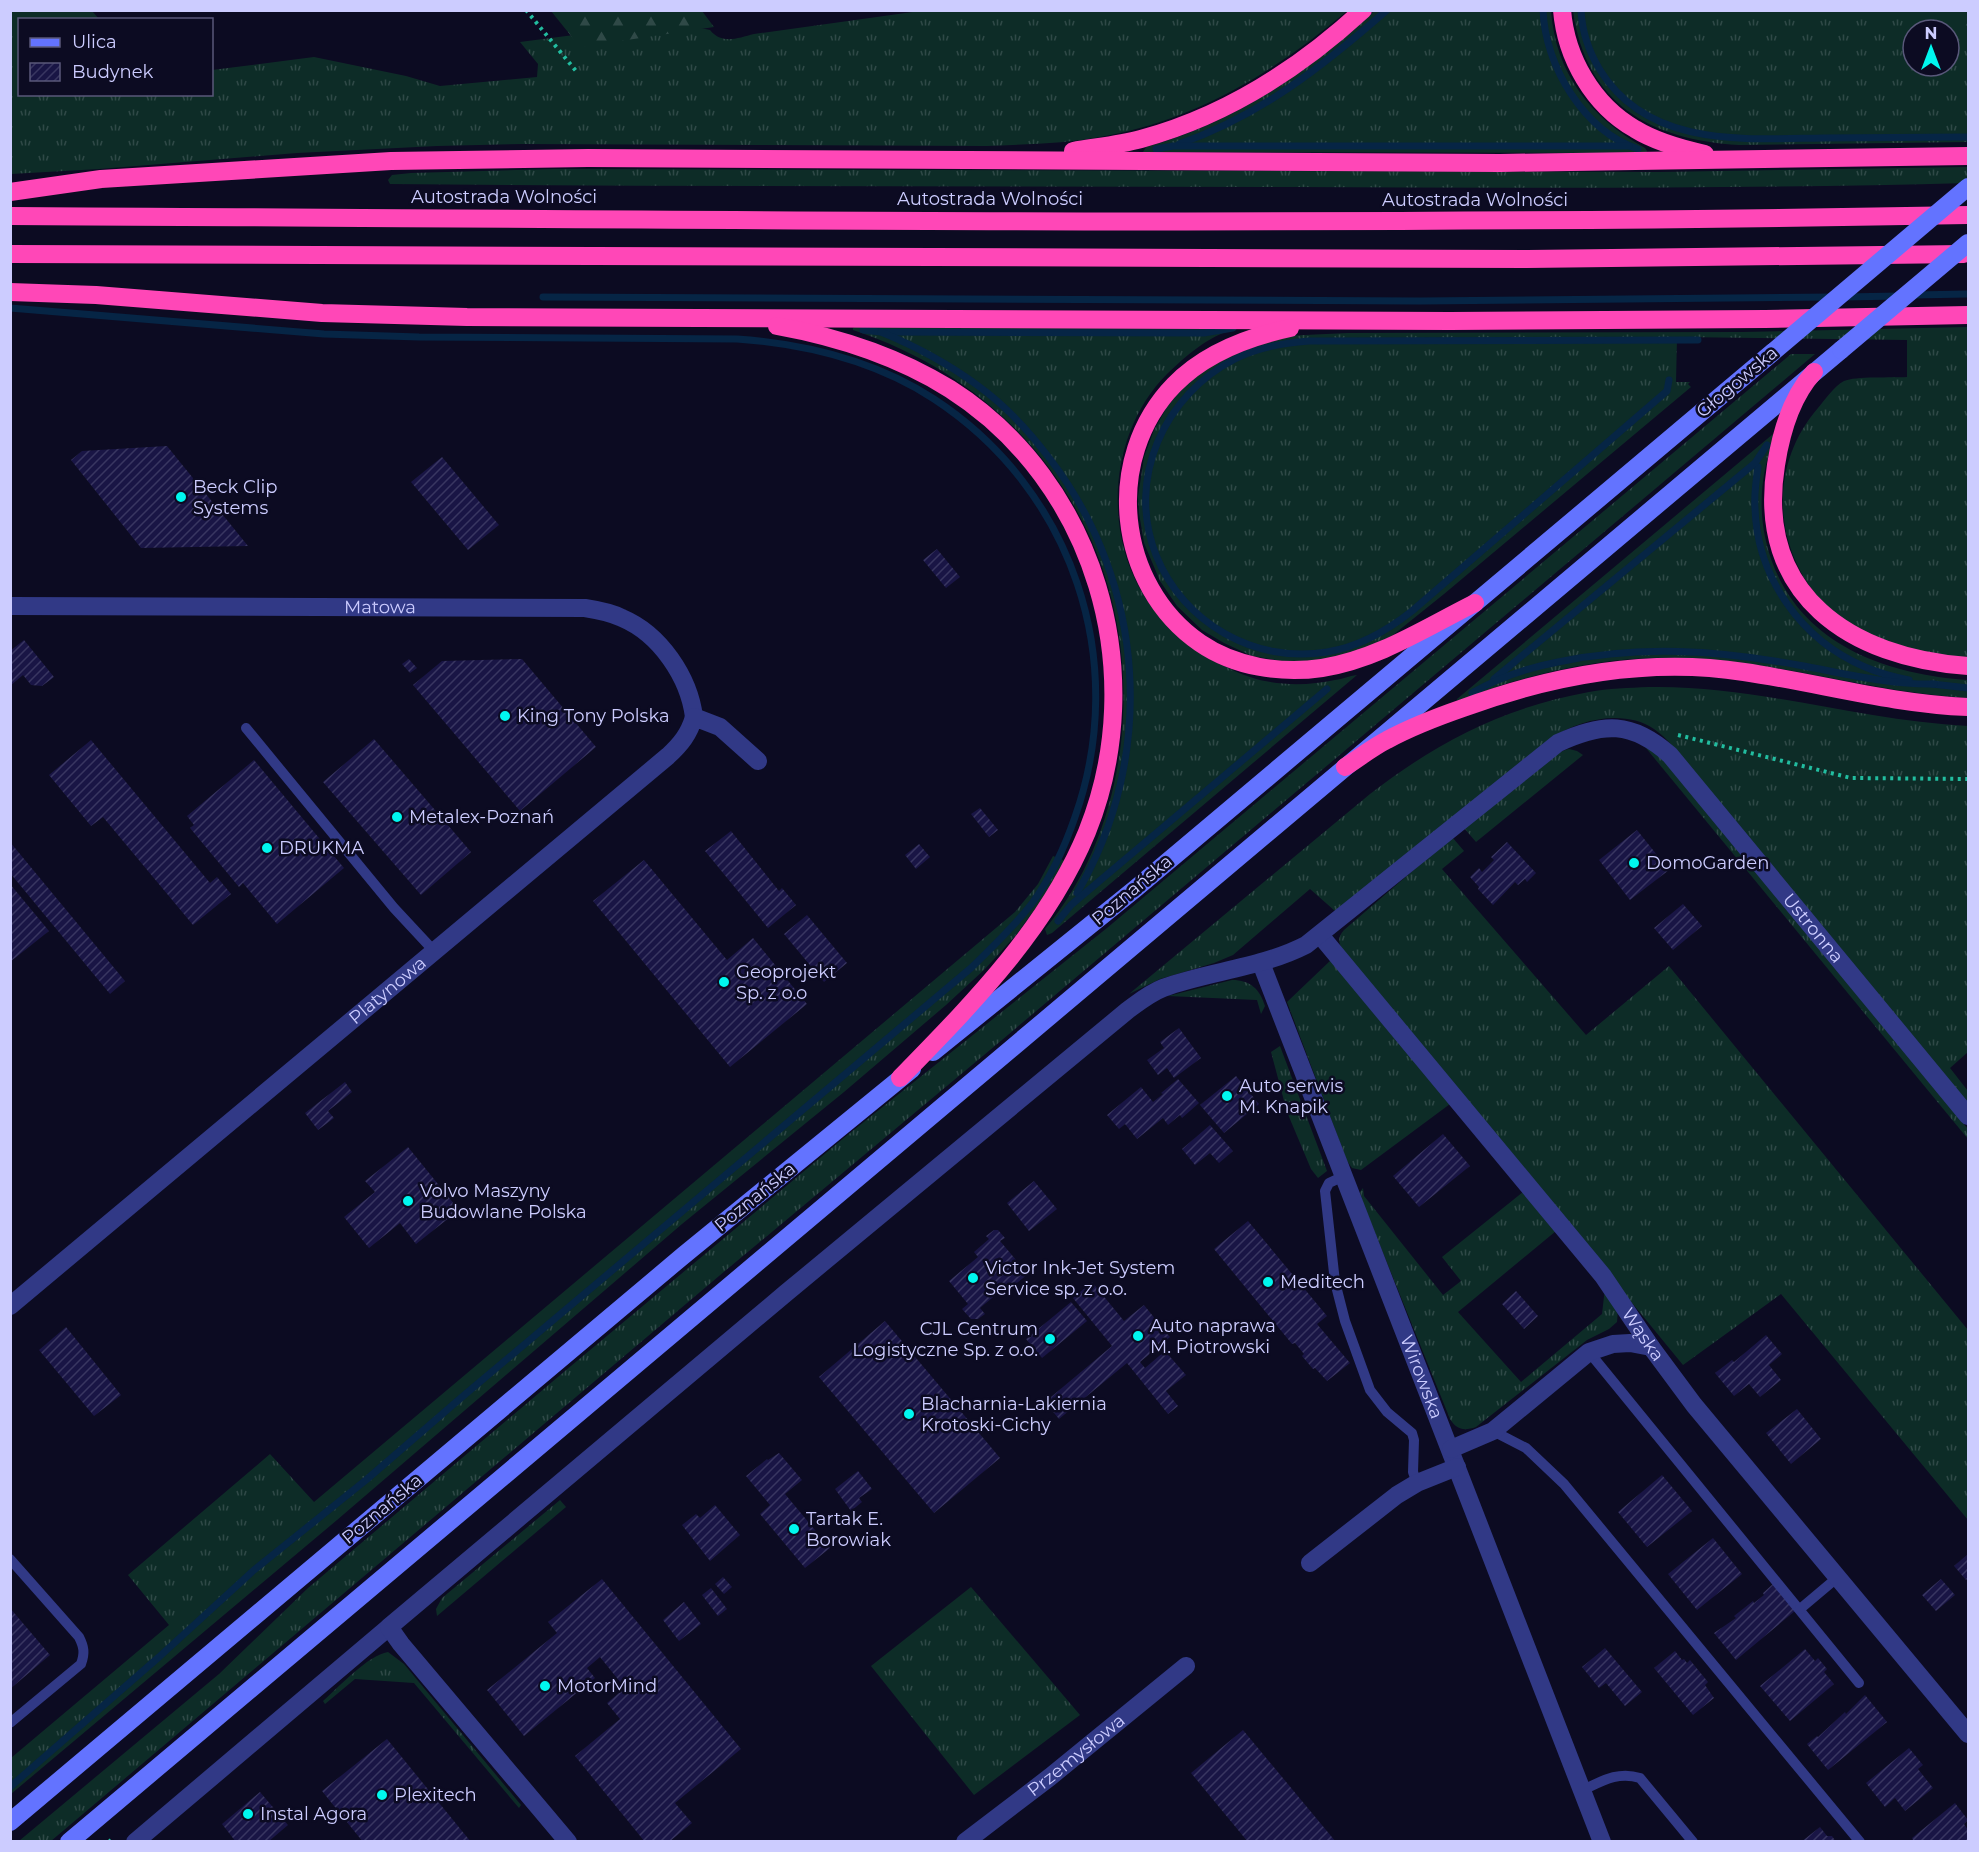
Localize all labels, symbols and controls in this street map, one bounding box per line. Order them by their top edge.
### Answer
legend [18,18,213,96]
north arrow [1901,18,1961,78]
text: N [1925,24,1937,43]
text: Ulica [72,31,117,53]
text: Budynek [72,61,154,83]
street label: Autostrada Wolności [411,186,597,208]
street label: Autostrada Wolności [897,188,1083,210]
street label: Autostrada Wolności [1382,189,1568,211]
street label: Głogowska [1692,342,1782,422]
place label: Beck Clip Systems [193,476,278,519]
marker: Beck Clip Systems [174,490,188,504]
street label: Matowa [344,596,416,618]
place label: King Tony Polska [517,705,670,727]
marker: King Tony Polska [498,709,512,723]
place label: Metalex-Poznań [409,806,554,828]
marker: Metalex-Poznań [390,810,404,824]
place label: DRUKMA [279,837,364,859]
marker: DRUKMA [260,841,274,855]
street label: Poznańska [1087,850,1177,930]
place label: DomoGarden [1646,852,1769,874]
marker: DomoGarden [1627,856,1641,870]
street label: Ustronna [1778,889,1848,967]
street label: Platynowa [344,952,431,1029]
place label: Geoprojekt Sp. z o.o [736,961,836,1004]
marker: Geoprojekt Sp. z o.o [717,975,731,989]
place label: Auto serwis M. Knapik [1239,1075,1344,1118]
marker: Auto serwis M. Knapik [1220,1089,1234,1103]
street label: Poznańska [710,1158,800,1236]
place label: Volvo Maszyny Budowlane Polska [420,1180,587,1223]
marker: Volvo Maszyny Budowlane Polska [401,1194,415,1208]
place label: Victor Ink-Jet System Service sp. z o.o. [985,1257,1175,1300]
marker: Victor Ink-Jet System Service sp. z o.o. [966,1271,980,1285]
place label: Meditech [1280,1271,1365,1293]
marker: Meditech [1261,1275,1275,1289]
street label: Wąska [1617,1304,1669,1366]
place label: Auto naprawa M. Piotrowski [1150,1315,1276,1358]
place label: CJL Centrum Logistyczne Sp. z o.o. [852,1318,1038,1361]
marker: Auto naprawa M. Piotrowski [1131,1329,1145,1343]
marker: CJL Centrum Logistyczne Sp. z o.o. [1043,1332,1057,1346]
street label: Wirowska [1395,1332,1448,1422]
place label: Blacharnia-Lakiernia Krotoski-Cichy [921,1393,1107,1436]
marker: Blacharnia-Lakiernia Krotoski-Cichy [902,1407,916,1421]
street label: Poznańska [337,1469,427,1549]
place label: Tartak E. Borowiak [806,1508,891,1551]
marker: Tartak E. Borowiak [787,1522,801,1536]
place label: MotorMind [557,1675,657,1697]
marker: MotorMind [538,1679,552,1693]
street label: Przemysłowa [1023,1709,1129,1801]
place label: Plexitech [394,1784,477,1806]
marker: Plexitech [375,1788,389,1802]
place label: Instal Agora [260,1803,367,1825]
marker: Instal Agora [241,1807,255,1821]

